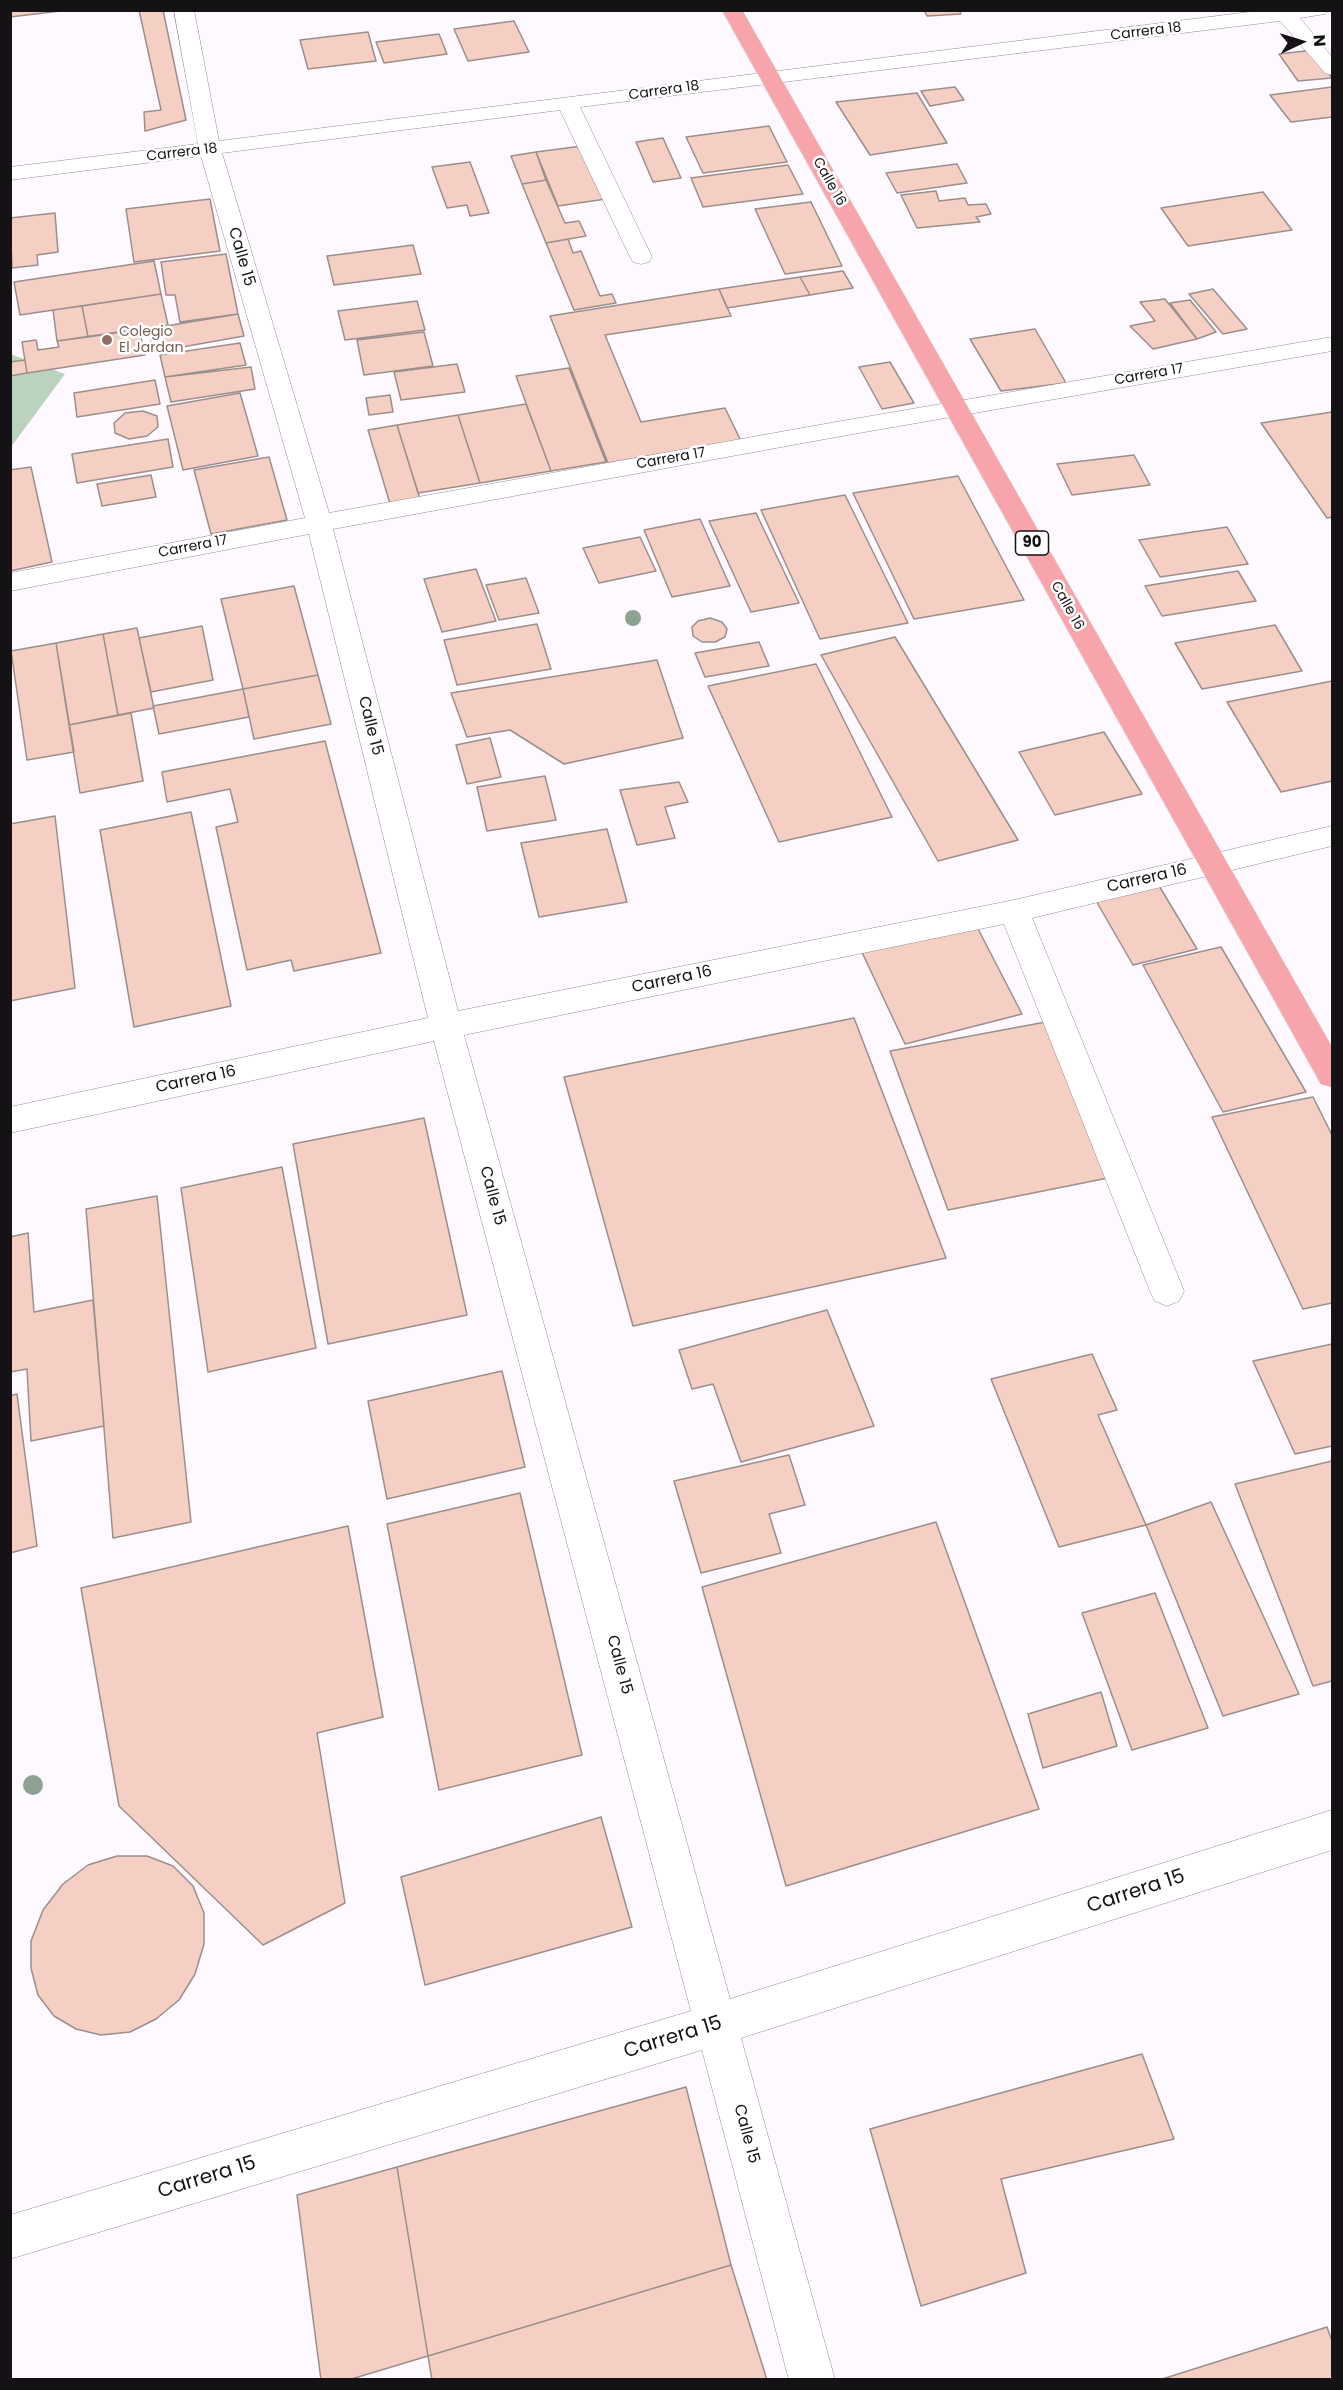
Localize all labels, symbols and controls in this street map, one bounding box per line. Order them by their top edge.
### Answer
north arrow [1271,12,1331,72]
street label: Carrera 18 [1110,19,1182,45]
text: N [1308,34,1331,48]
street label: Carrera 18 [628,78,700,104]
street label: Carrera 18 [146,140,218,166]
street label: Calle 16 [809,155,849,209]
street label: Calle 15 [223,225,259,289]
place label: Colegio El Jardan [119,324,183,356]
marker: Colegio El Jardan [100,333,114,347]
street label: Carrera 17 [1113,361,1185,389]
street label: Carrera 17 [635,445,707,473]
road number: 90 [1016,531,1048,555]
street label: Carrera 17 [157,532,229,562]
street label: Calle 16 [1047,579,1087,633]
street label: Calle 15 [353,694,387,758]
street label: Carrera 16 [1105,860,1189,898]
street label: Carrera 16 [630,962,714,998]
street label: Carrera 16 [154,1062,238,1098]
street label: Calle 15 [475,1164,509,1228]
street label: Calle 15 [602,1633,636,1697]
street label: Carrera 15 [1084,1865,1188,1919]
street label: Carrera 15 [621,2012,725,2064]
street label: Calle 15 [729,2102,763,2166]
street label: Carrera 15 [155,2152,259,2204]

